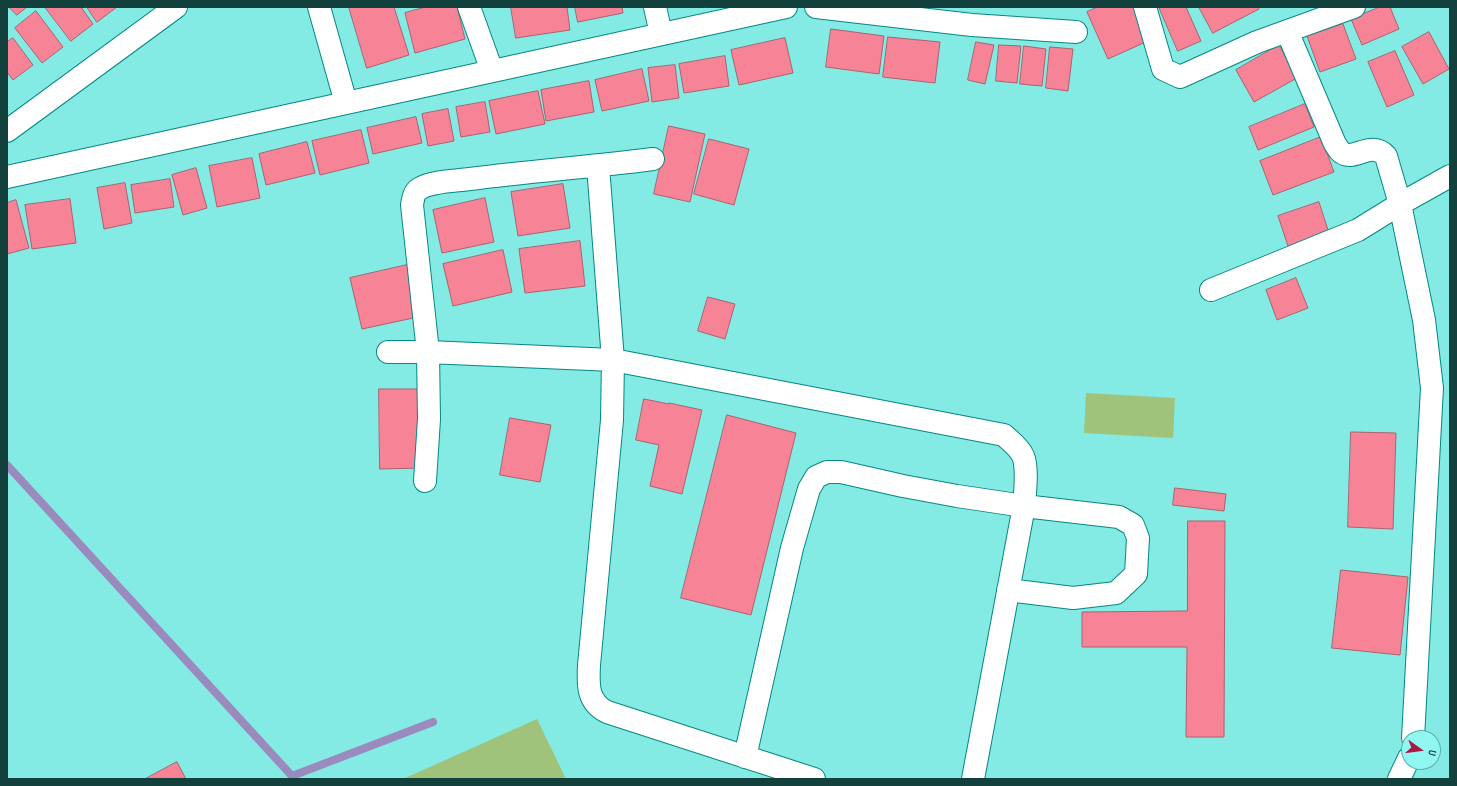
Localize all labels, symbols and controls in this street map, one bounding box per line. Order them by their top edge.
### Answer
north arrow [1401,730,1441,770]
text: U [1425,748,1439,757]

